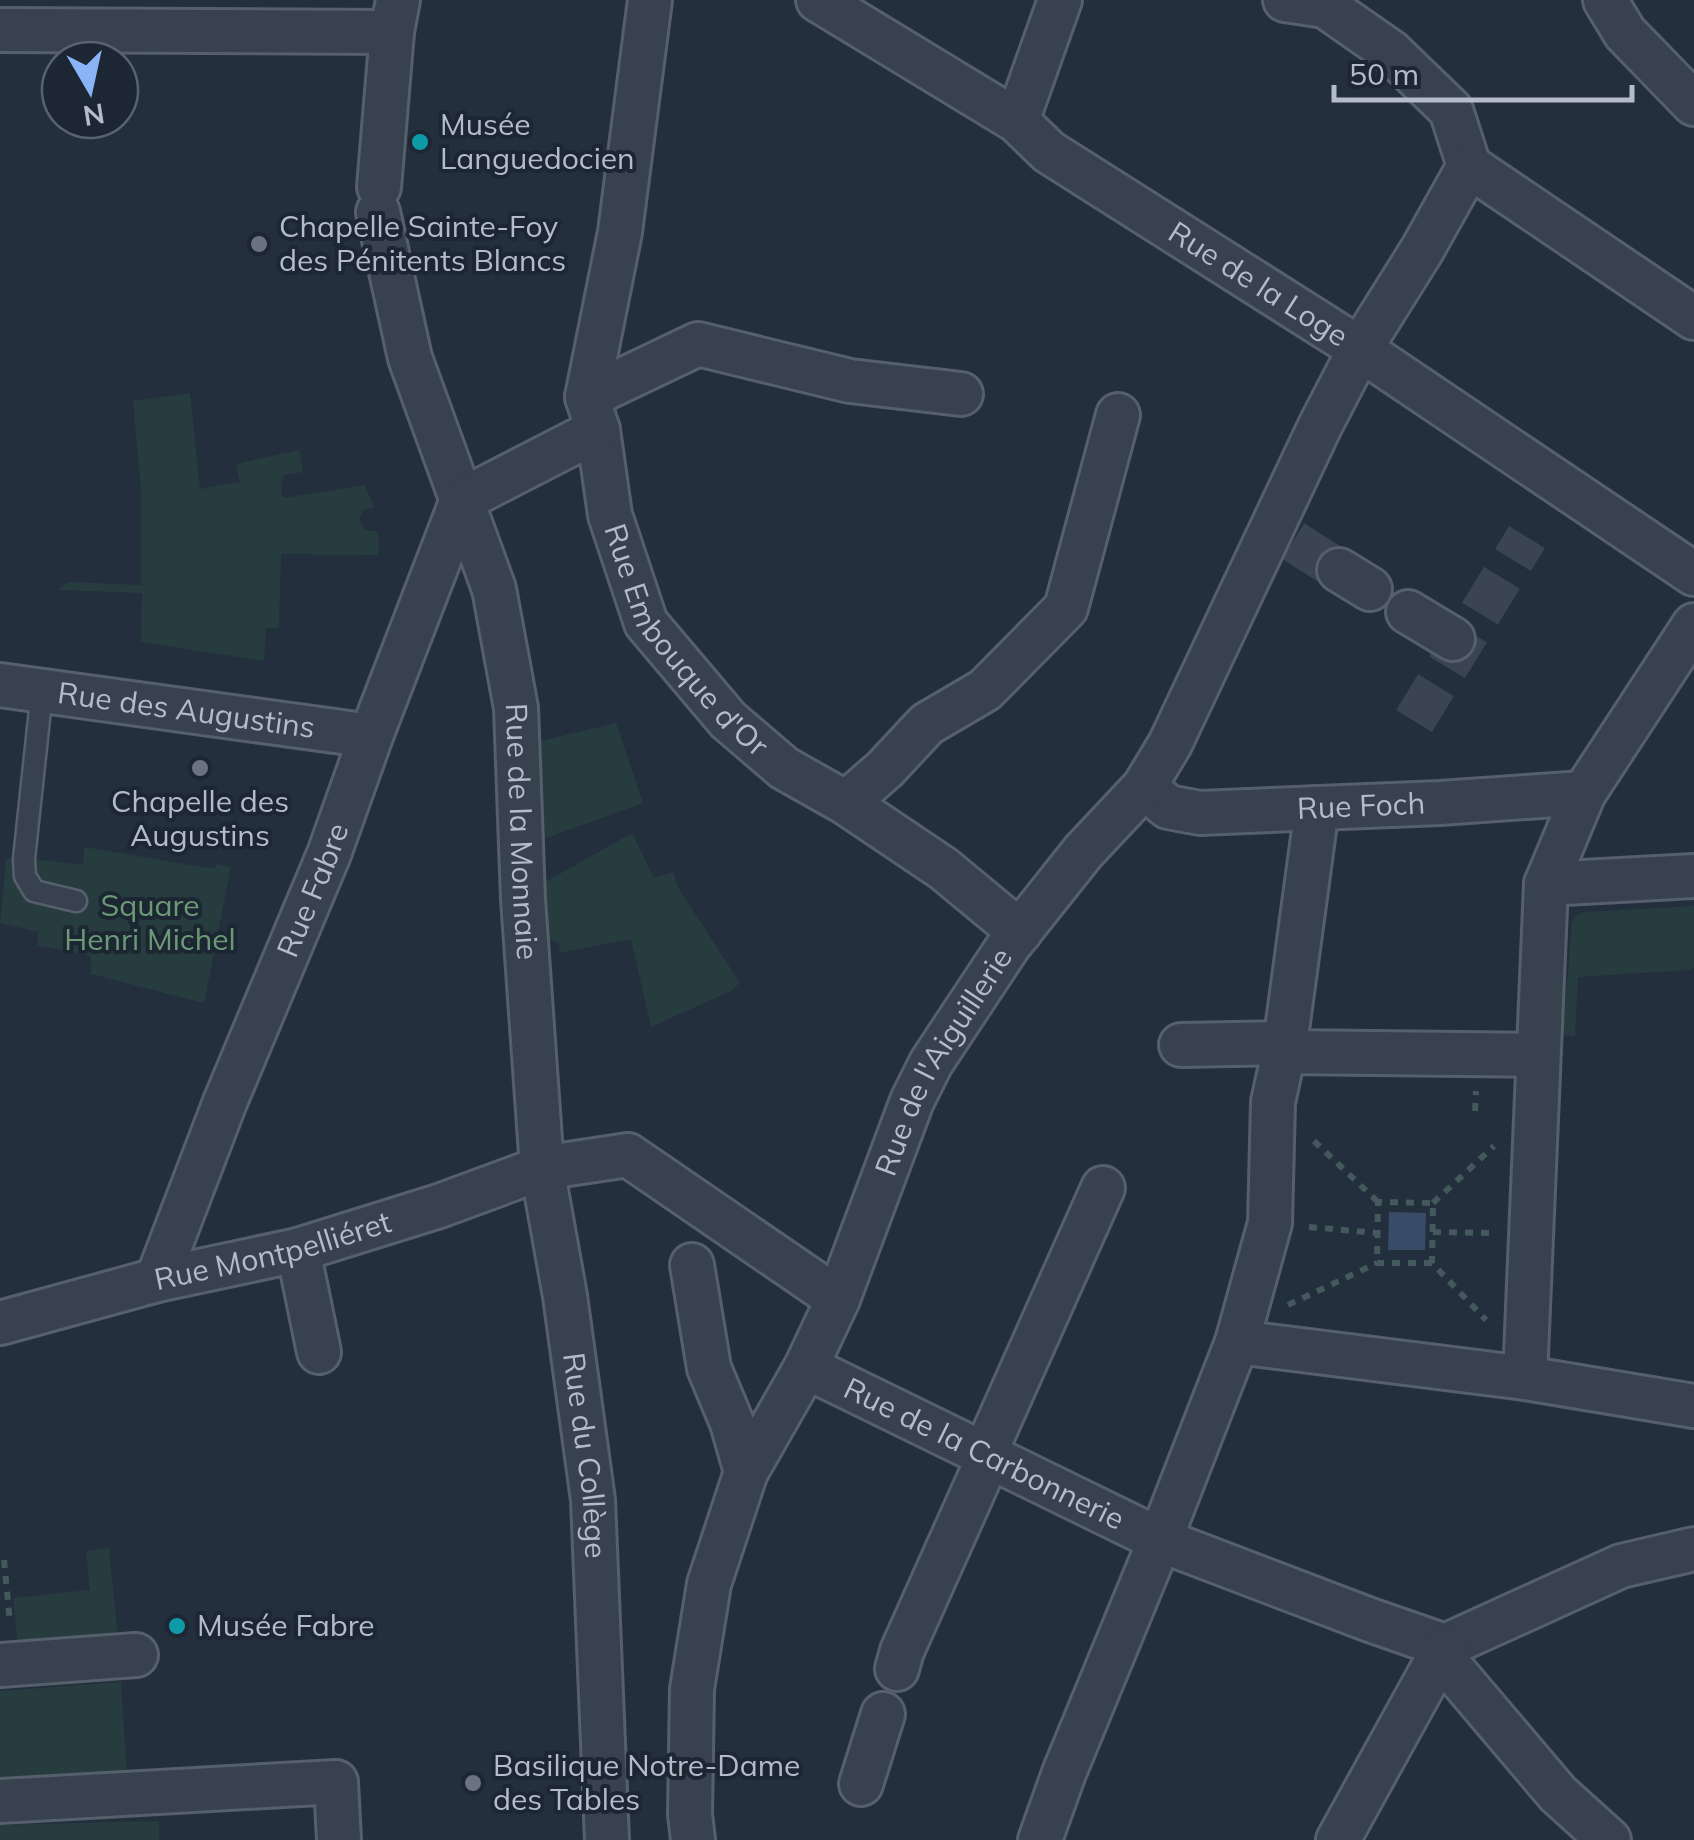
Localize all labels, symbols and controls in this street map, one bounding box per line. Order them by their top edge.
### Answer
north arrow [40,40,140,140]
scale bar [1334,40,1632,102]
text: 50 m [1349,55,1419,93]
text: N [81,96,107,134]
place label: Musée Languedocien [440,105,635,177]
marker: Musée Languedocien [409,131,431,153]
place label: Chapelle Sainte-Foy des Pénitents Blancs [279,207,566,279]
street label: Rue de la Loge [1162,213,1355,355]
marker: Chapelle Sainte-Foy des Pénitents Blancs [248,233,270,255]
street label: Rue Embouque d'Or [596,519,777,764]
street label: Rue des Augustins [56,673,317,746]
street label: Rue de la Monnaie [498,703,547,961]
marker: Chapelle des Augustins [189,757,211,779]
place label: Chapelle des Augustins [111,782,289,854]
street label: Rue Foch [1296,784,1426,827]
street label: Rue Fabre [268,818,356,963]
park label: Square Henri Michel [64,886,236,958]
street label: Rue de l'Aiguillerie [866,940,1020,1181]
street label: Rue Montpelliéret [151,1202,395,1298]
street label: Rue du Collège [555,1350,615,1559]
street label: Rue de la Carbonnerie [838,1368,1131,1538]
place label: Musée Fabre [197,1606,375,1644]
marker: Musée Fabre [166,1615,188,1637]
place label: Basilique Notre-Dame des Tables [493,1746,800,1818]
marker: Basilique Notre-Dame des Tables [462,1772,484,1794]

